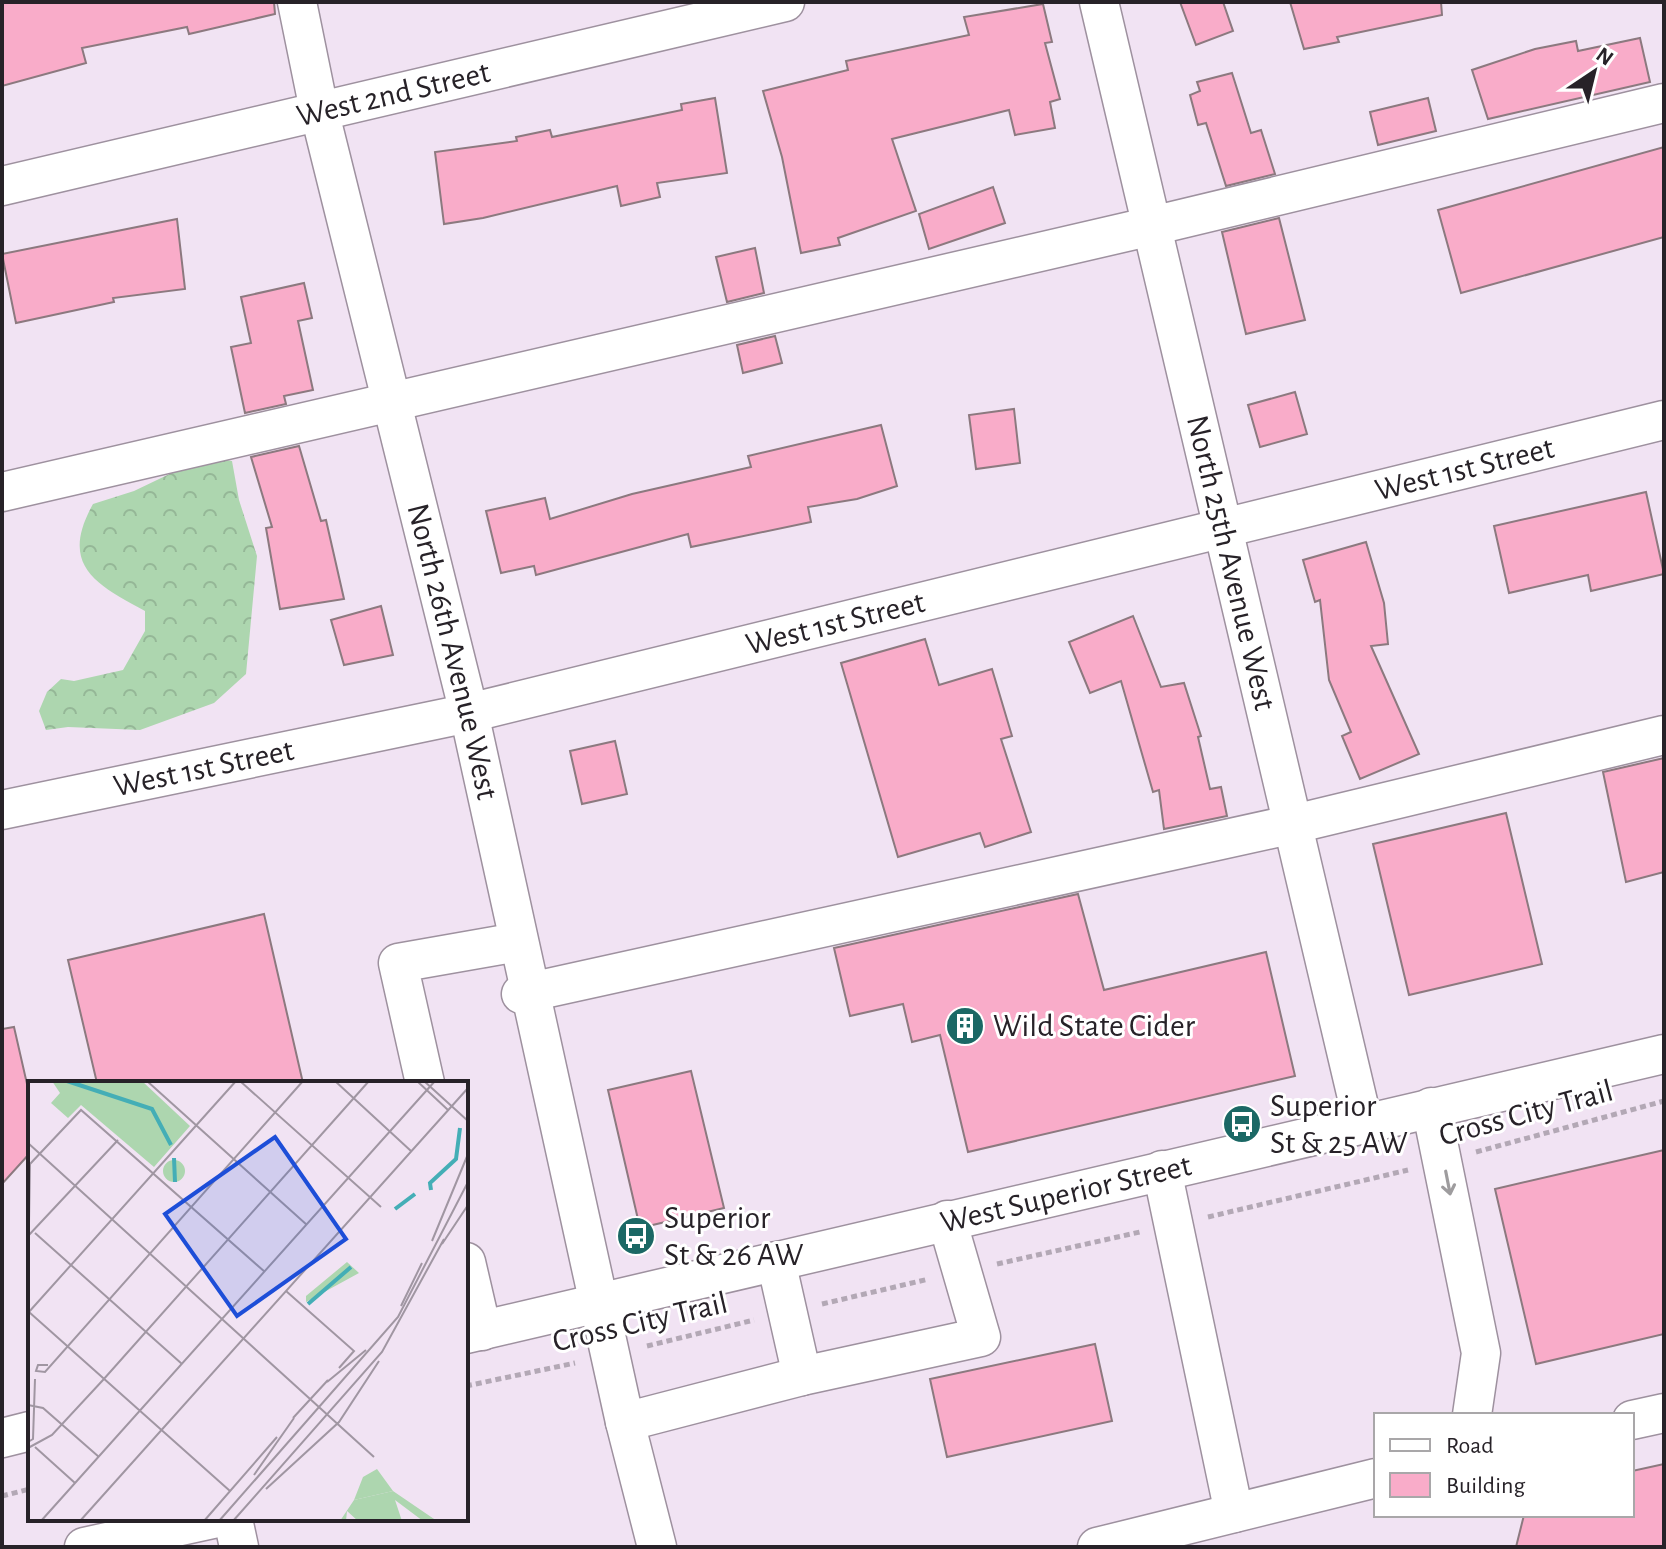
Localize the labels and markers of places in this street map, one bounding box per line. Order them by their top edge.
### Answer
building icon: Wild State Cider [944,1005,986,1047]
place label: Wild State Cider [993,1010,1196,1042]
place label: Superior St & 25 AW [1270,1090,1408,1159]
bus stop icon: Superior St & 25 AW [1221,1103,1263,1145]
place label: Superior St & 26 AW [664,1202,804,1271]
bus stop icon: Superior St & 26 AW [615,1215,657,1257]

